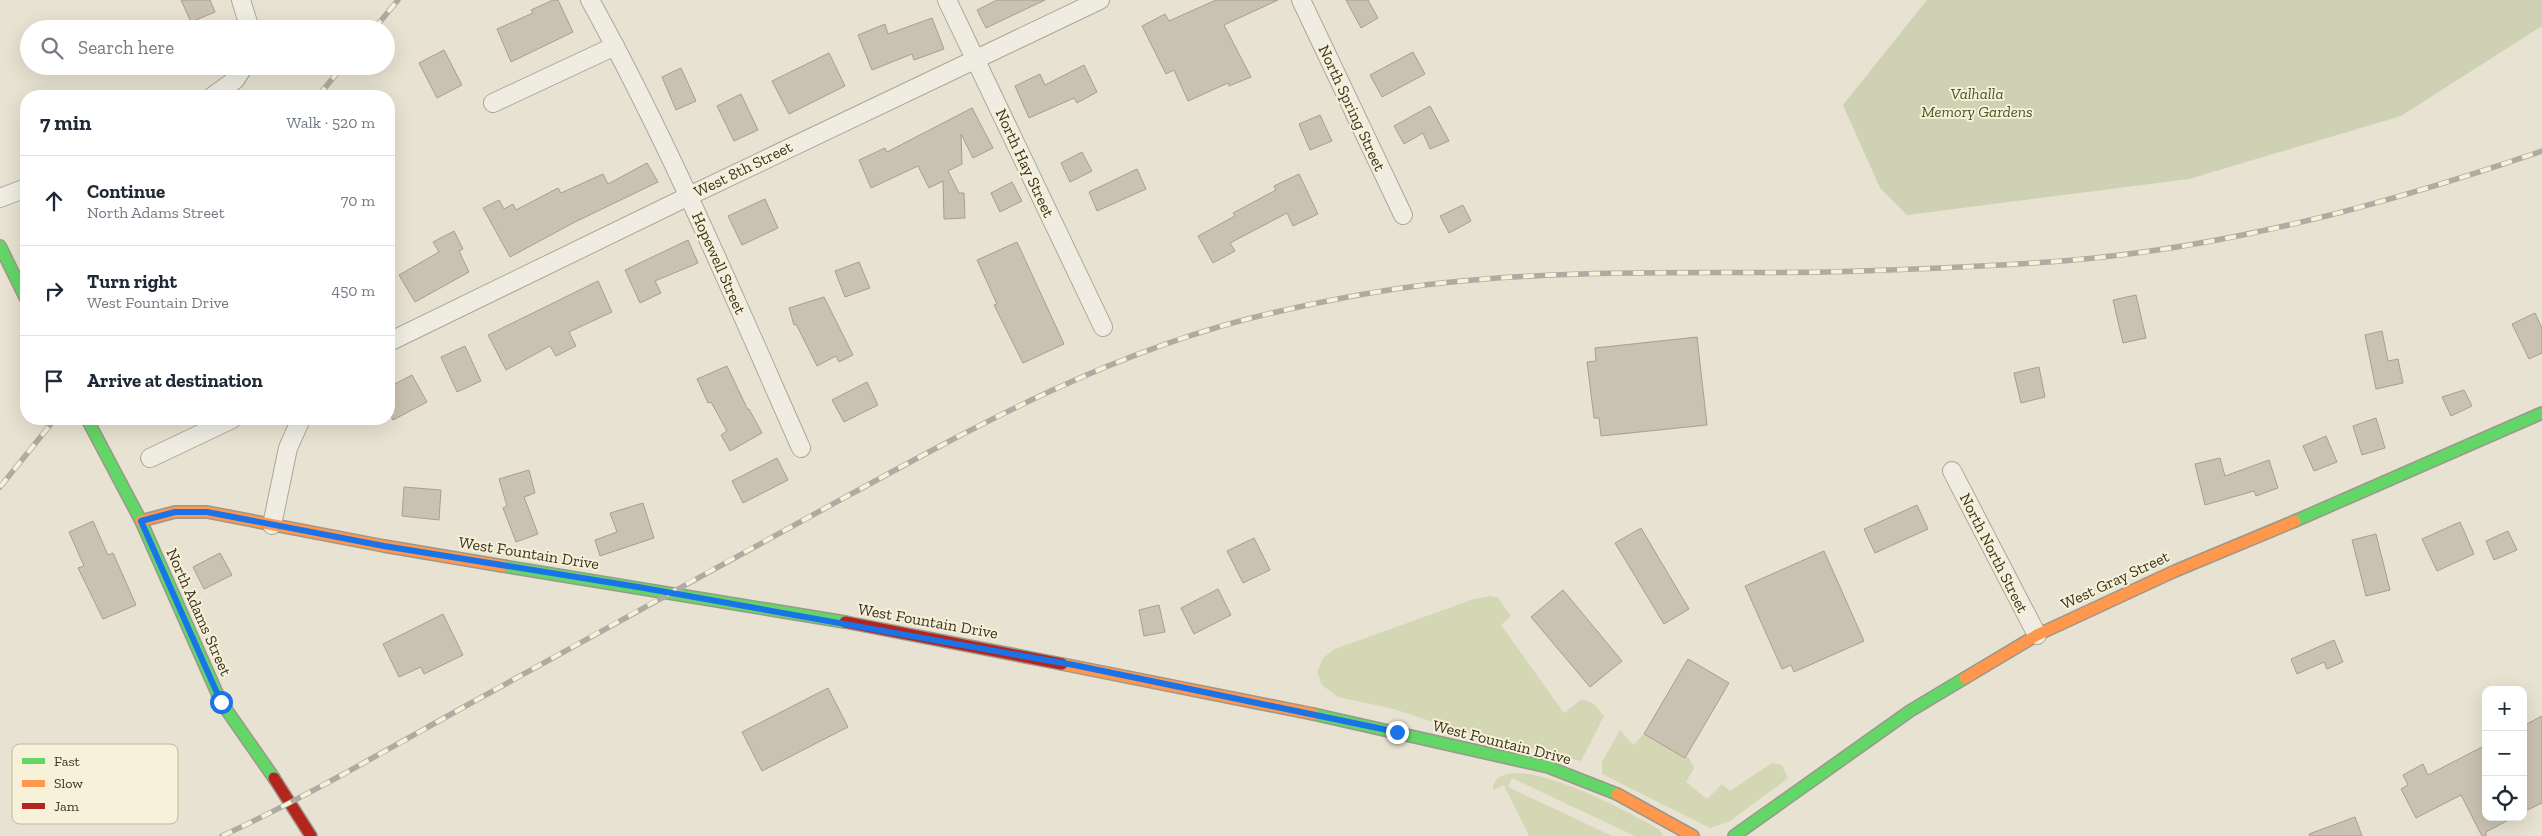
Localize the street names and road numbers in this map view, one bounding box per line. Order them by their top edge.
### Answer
street label: North Spring Street [1314,42,1390,174]
street label: North Hay Street [992,106,1058,220]
street label: West 8th Street [691,137,795,201]
street label: Hopewell Street [688,209,750,317]
street label: North North Street [1956,490,2032,616]
street label: West Fountain Drive [457,533,601,573]
street label: North Adams Street [162,545,236,679]
street label: West Gray Street [2058,547,2172,613]
street label: West Fountain Drive [856,599,1000,643]
street label: West Fountain Drive [1431,716,1573,768]

